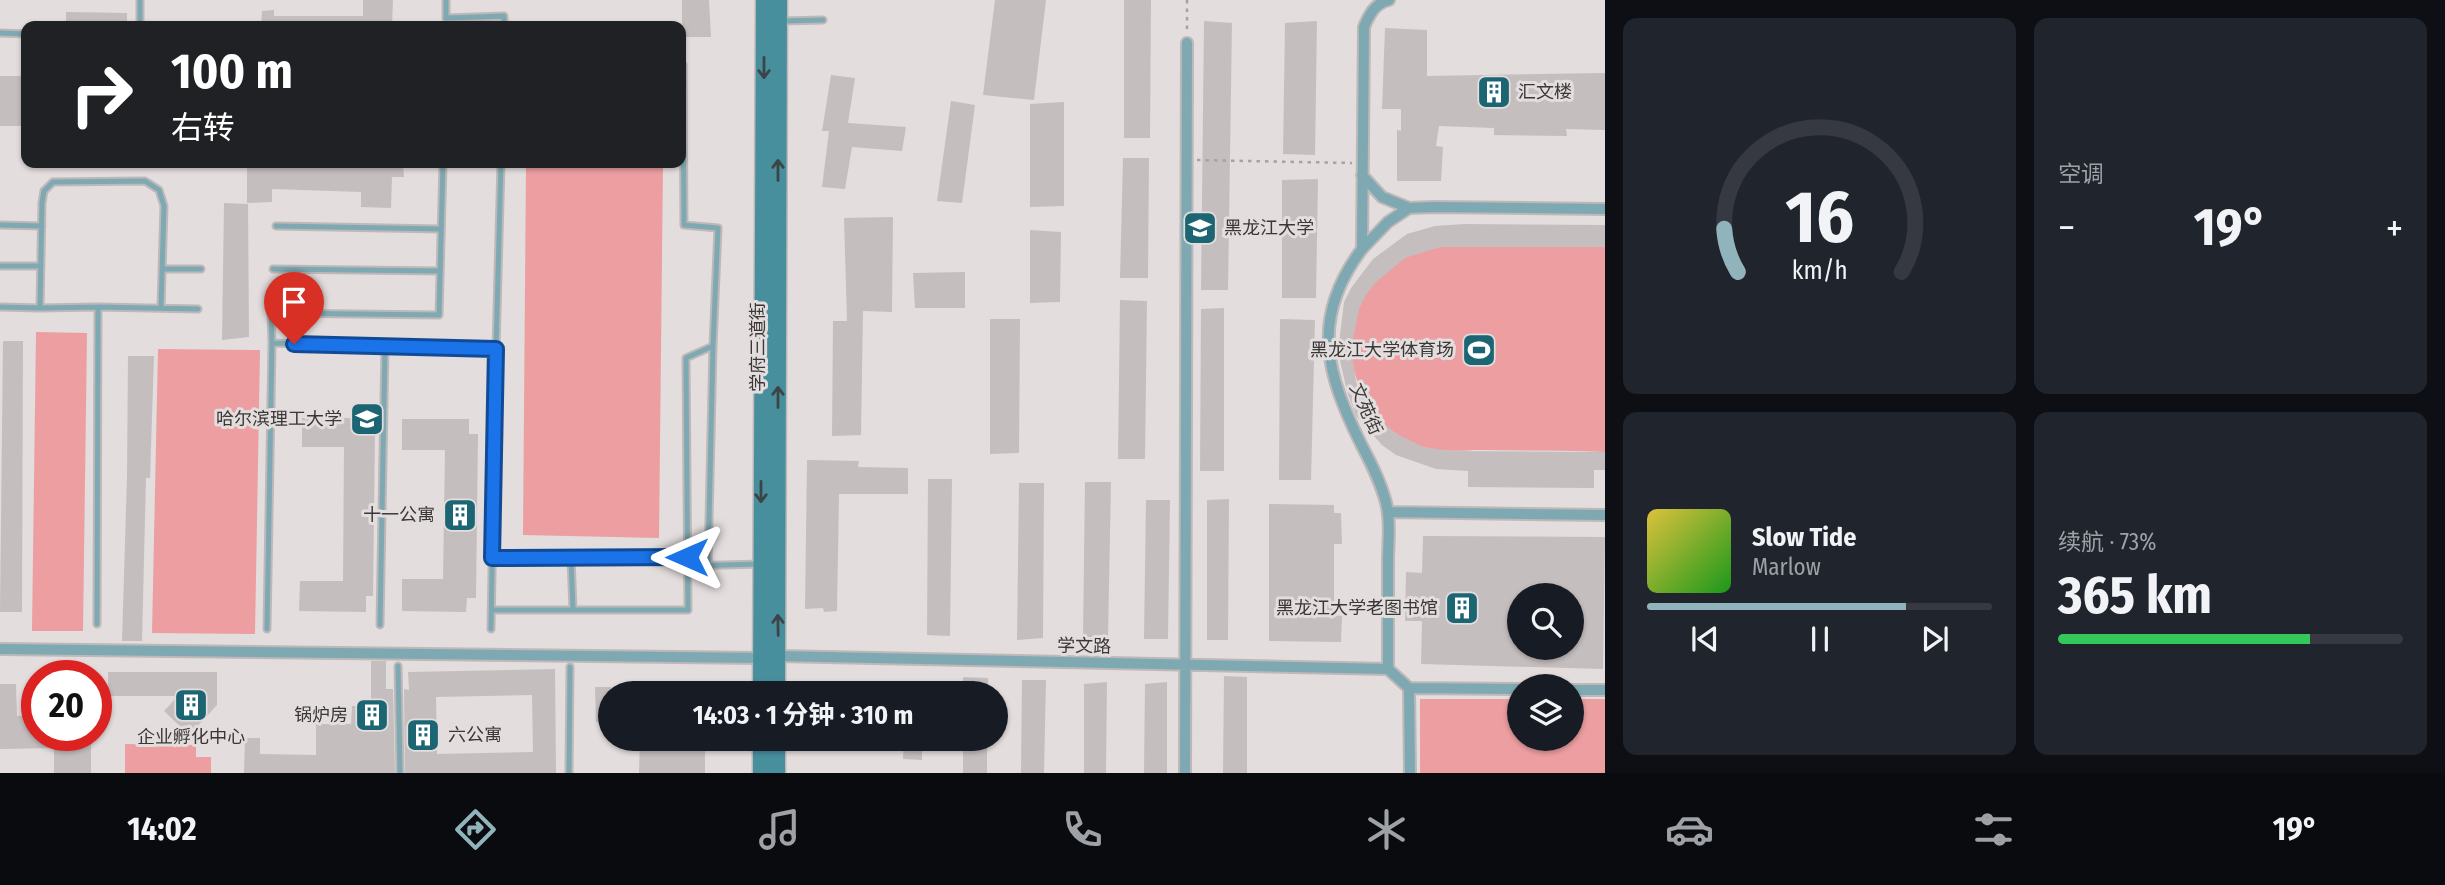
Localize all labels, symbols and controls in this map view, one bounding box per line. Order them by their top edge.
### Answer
text: 100 m [171,42,293,101]
icon: right [56,49,147,140]
one-way arrow [757,56,771,79]
building icon: 汇文楼 [1475,73,1513,111]
place label: 汇文楼 [1518,81,1572,103]
text: 右转 [171,109,235,147]
one-way arrow [771,159,785,182]
text: 空调 [2058,160,2104,188]
text: 16 [1785,174,1854,261]
text: 19° [2194,196,2267,259]
text: − [2058,205,2075,251]
text: + [2386,205,2403,251]
school or university icon: 黑龙江大学 [1181,209,1219,247]
place label: 黑龙江大学 [1224,217,1314,239]
text: km/h [1792,256,1847,286]
pin [264,272,324,344]
icon: arrive [275,283,313,321]
street label: 学府三道街 [747,302,769,392]
sports icon: 黑龙江大学体育场 [1460,331,1498,369]
place label: 黑龙江大学体育场 [1310,339,1454,361]
street label: 文苑街 [1345,380,1387,438]
one-way arrow [771,386,785,409]
school or university icon: 哈尔滨理工大学 [348,400,386,438]
place label: 哈尔滨理工大学 [216,408,342,430]
one-way arrow [754,480,768,503]
building icon: 十一公寓 [441,496,479,534]
place label: 十一公寓 [363,504,435,526]
position arrow [650,520,724,594]
text: Slow Tide [1752,522,1856,553]
text: 续航 · 73% [2058,528,2156,556]
text: Marlow [1752,553,1821,581]
text: 365 km [2058,564,2212,627]
map controls [1507,583,1584,751]
button: search [1507,583,1584,660]
building icon: 黑龙江大学老图书馆 [1443,589,1481,627]
place label: 黑龙江大学老图书馆 [1276,597,1438,619]
one-way arrow [772,614,785,637]
icon: previous [1686,620,1724,658]
icon: pause [1801,620,1839,658]
icon: next [1916,620,1954,658]
street label: 学文路 [1057,635,1111,657]
speed limit sign: 20 [21,660,112,751]
button: layers [1507,674,1584,751]
building icon: 企业孵化中心 [172,686,210,724]
building icon: 锅炉房 [353,696,391,734]
text: 14:03 · 1 分钟 · 310 m [693,700,913,731]
place label: 锅炉房 [294,704,348,726]
building icon: 六公寓 [404,716,442,754]
place label: 六公寓 [448,724,502,746]
place label: 企业孵化中心 [137,726,245,748]
icon: directions [451,805,500,854]
icon: music [755,805,804,854]
icon: phone [1058,805,1107,854]
icon: climate [1362,805,1411,854]
icon: car [1665,805,1714,854]
icon: filters [1969,805,2018,854]
text: 14:02 [127,810,197,848]
text: 19° [2273,810,2318,848]

